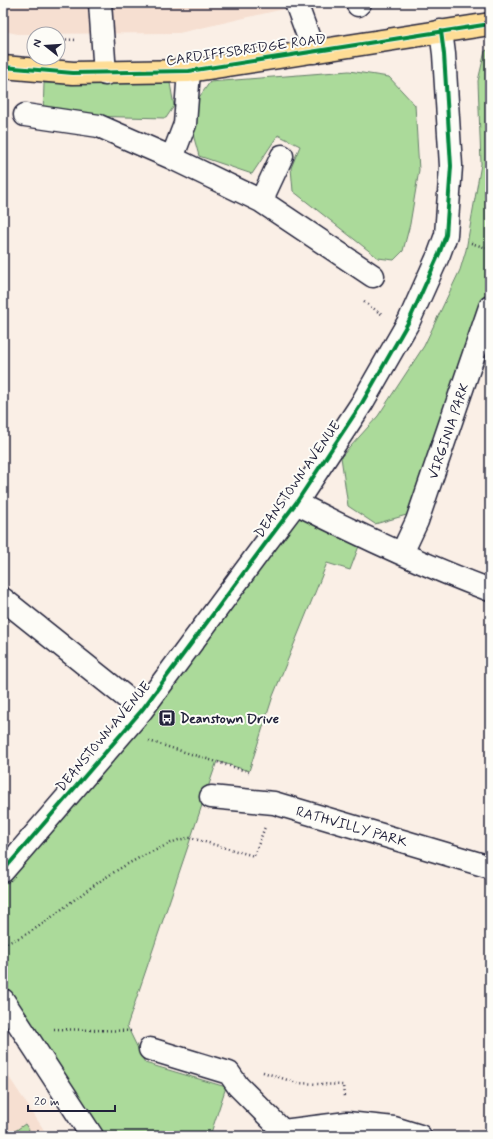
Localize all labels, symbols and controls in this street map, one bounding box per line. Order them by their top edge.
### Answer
north arrow [26,26,66,66]
street label: CARDIFFSBRIDGE ROAD [165,30,327,70]
text: N [30,38,45,49]
street label: VIRGINIA PARK [424,381,474,482]
street label: DEANSTOWN AVENUE [251,418,345,542]
street label: DEANSTOWN AVENUE [52,678,155,796]
bus stop icon: Deanstown Drive [157,708,177,728]
place label: Deanstown Drive [180,710,279,728]
street label: RATHVILLY PARK [294,802,410,852]
scale bar [28,1087,115,1113]
text: 20 m [34,1094,60,1110]

